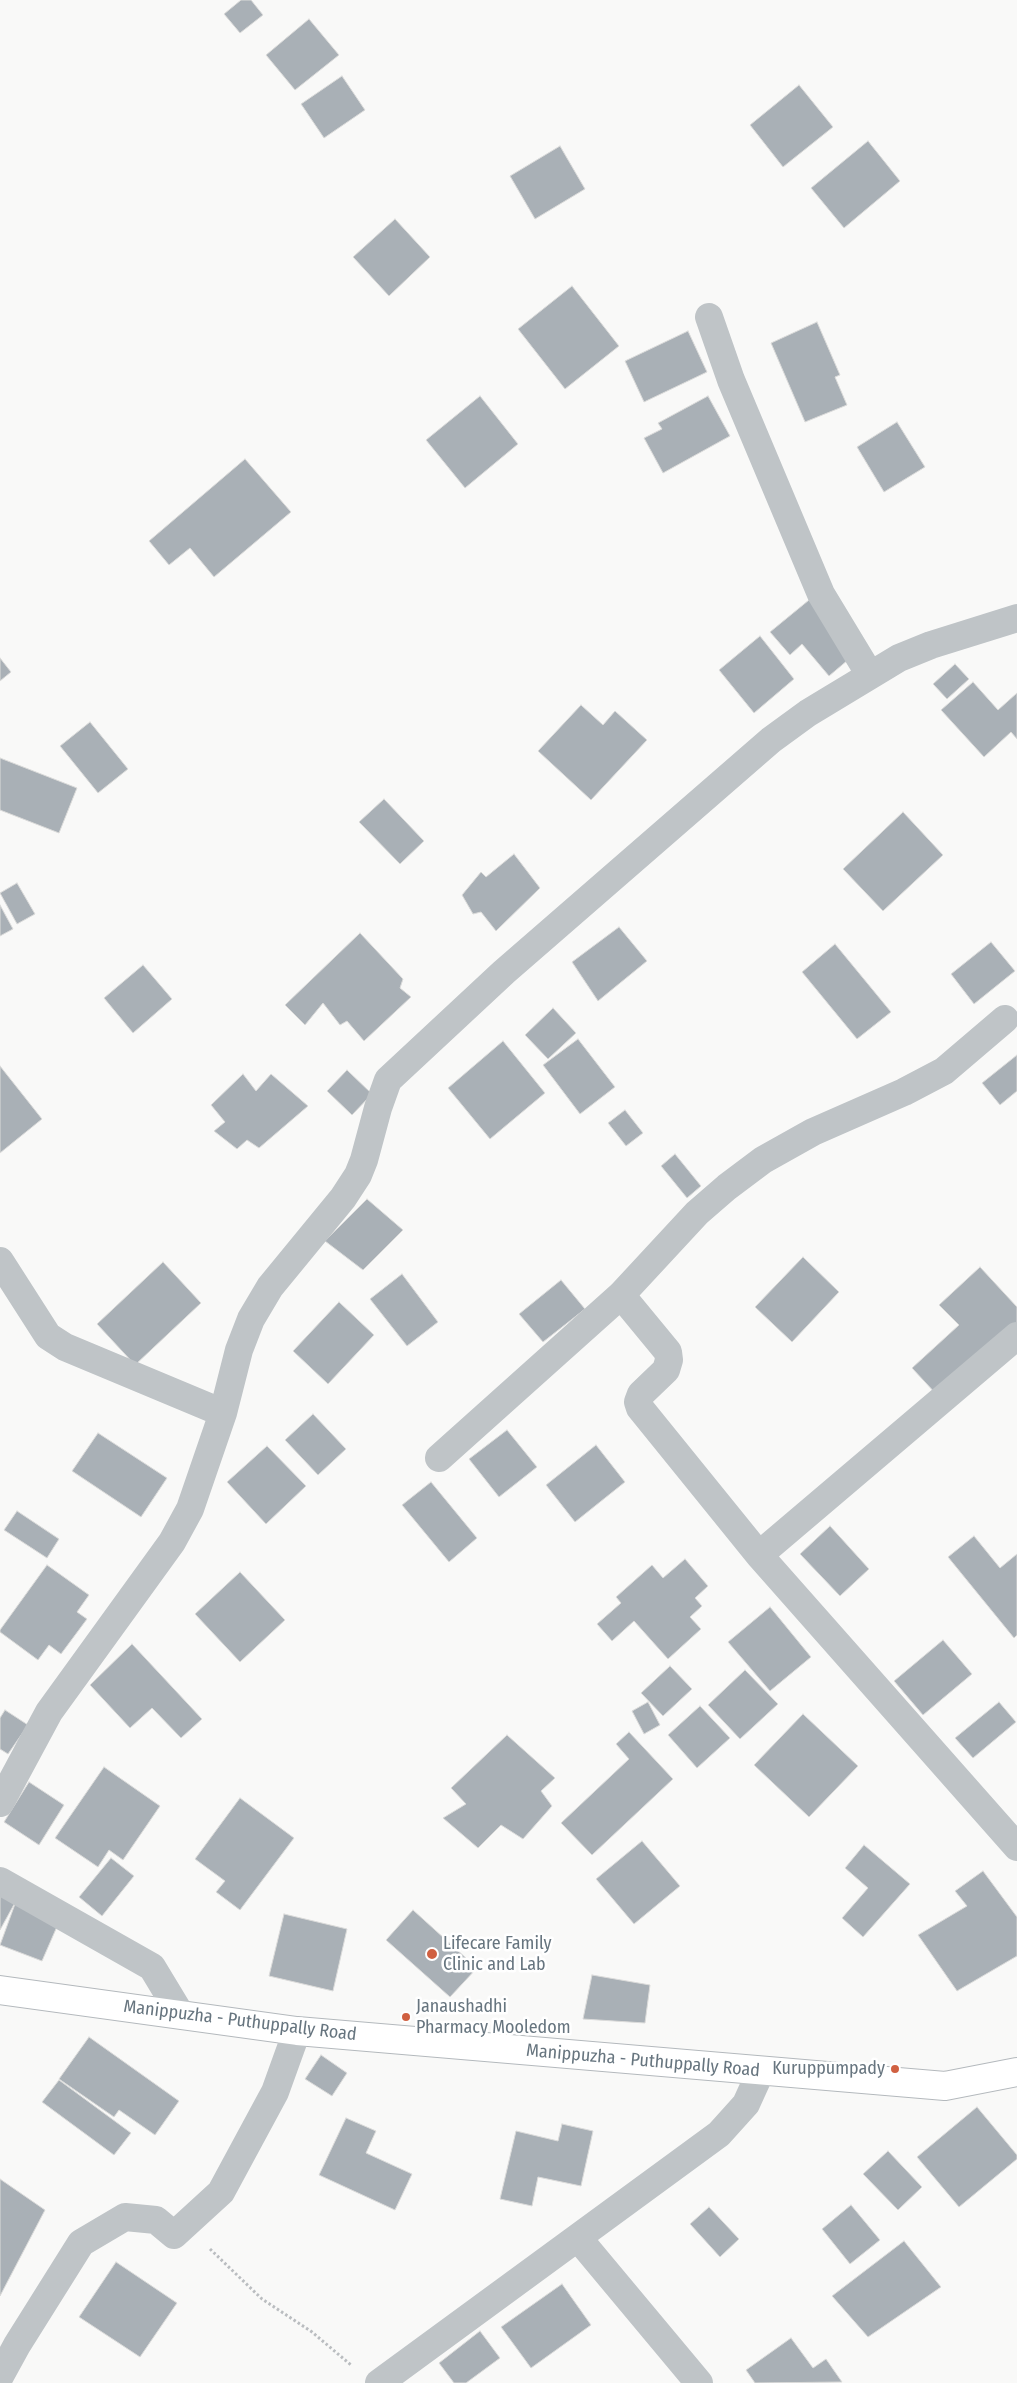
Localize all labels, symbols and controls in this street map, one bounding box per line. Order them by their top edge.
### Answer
place label: Lifecare Family Clinic and Lab [443,1933,552,1976]
marker: Lifecare Family Clinic and Lab [425,1947,439,1961]
street label: Manippuzha - Puthuppally Road [122,1996,358,2046]
place label: Janaushadhi Pharmacy Mooledom [416,1996,571,2038]
marker: Janaushadhi Pharmacy Mooledom [400,2011,412,2023]
street label: Manippuzha - Puthuppally Road [525,2040,761,2082]
place label: Kuruppumpady [772,2058,885,2080]
marker: Kuruppumpady [889,2063,901,2075]

